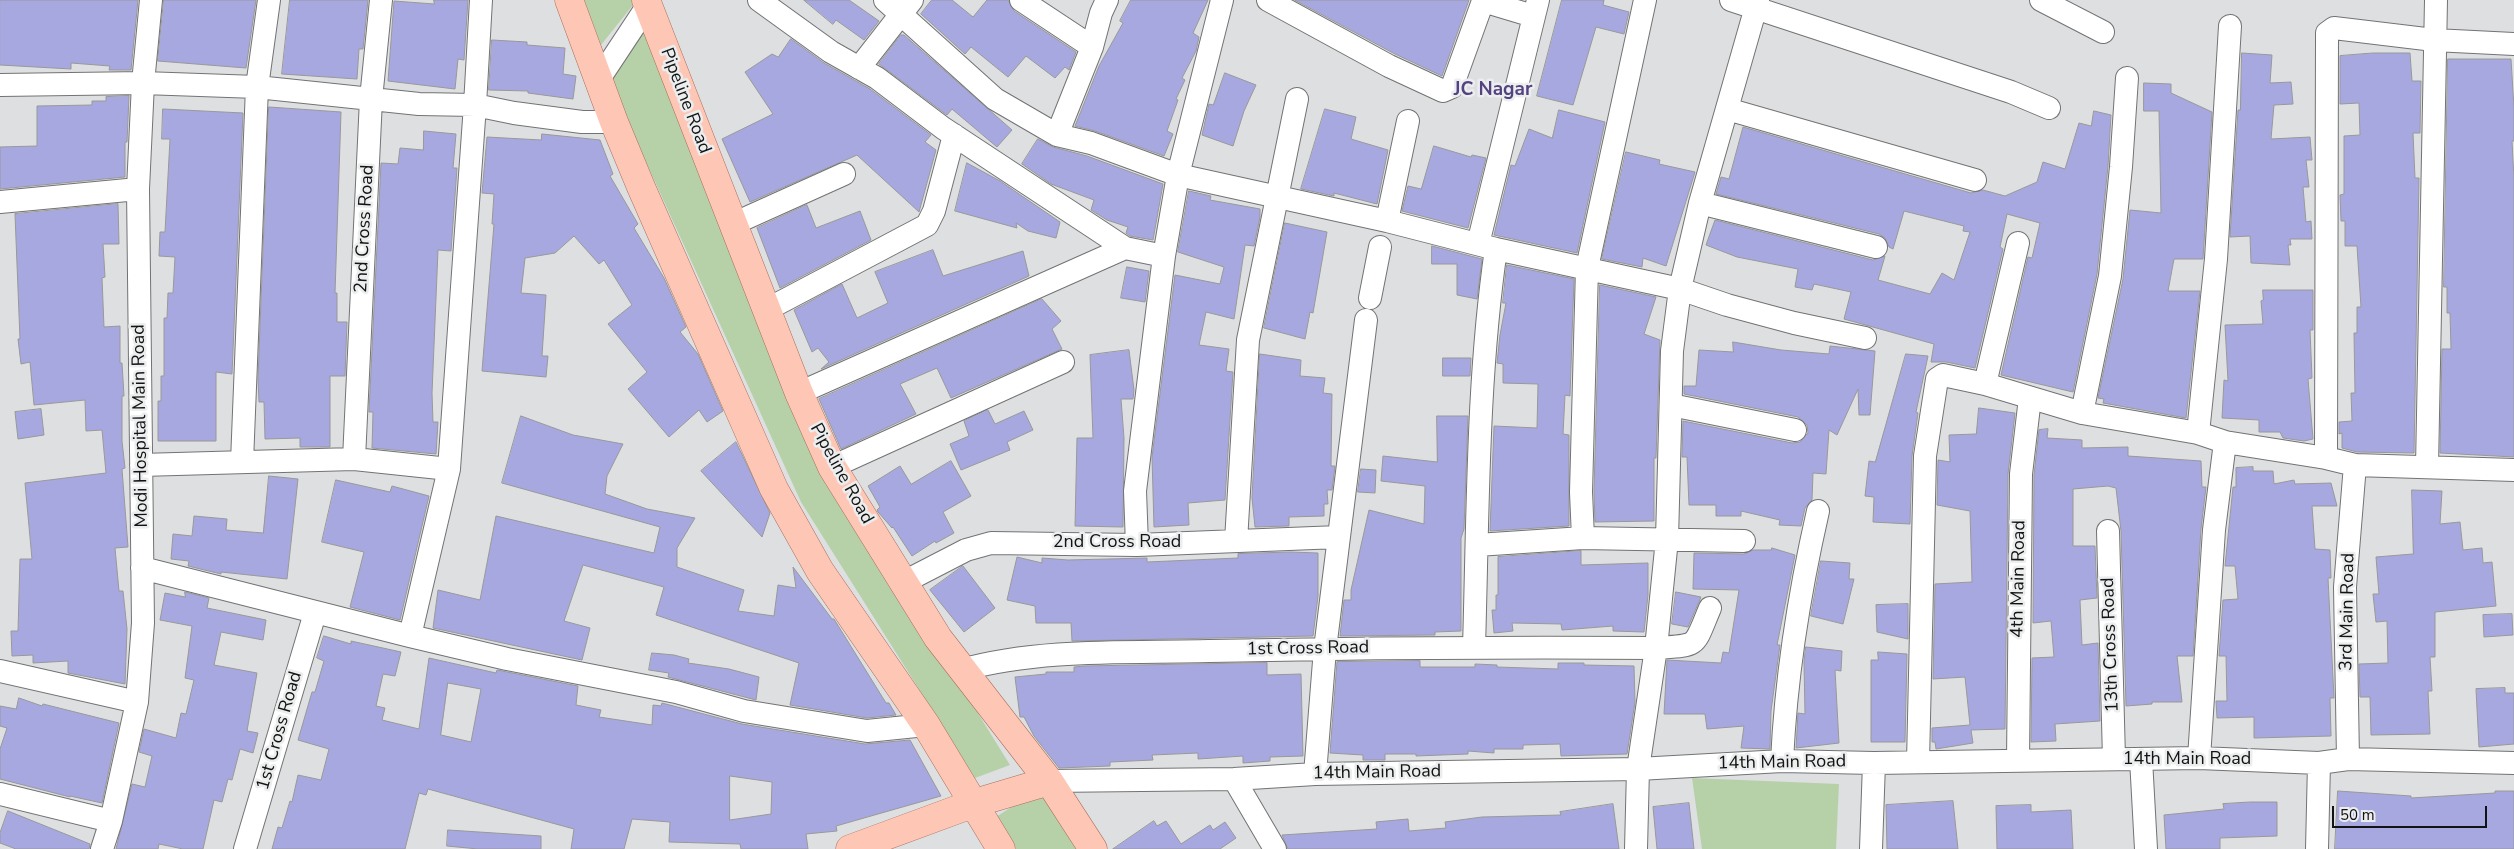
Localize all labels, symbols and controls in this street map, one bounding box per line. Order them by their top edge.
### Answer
street label: Pipeline Road [655,45,715,157]
district label: JC Nagar [1454,79,1532,101]
street label: 2nd Cross Road [351,164,379,294]
street label: Modi Hospital Main Road [128,324,154,528]
street label: Pipeline Road [805,420,877,528]
street label: 4th Main Road [2007,520,2031,638]
street label: 2nd Cross Road [1053,532,1181,554]
street label: 3rd Main Road [2336,553,2360,671]
street label: 13th Cross Road [2098,577,2124,713]
street label: 1st Cross Road [1247,637,1369,661]
street label: 1st Cross Road [253,669,307,793]
street label: 14th Main Road [2123,749,2251,771]
street label: 14th Main Road [1718,751,1846,775]
street label: 14th Main Road [1313,761,1441,785]
scale bar [2334,796,2489,828]
text: 50 m [2340,805,2375,825]

